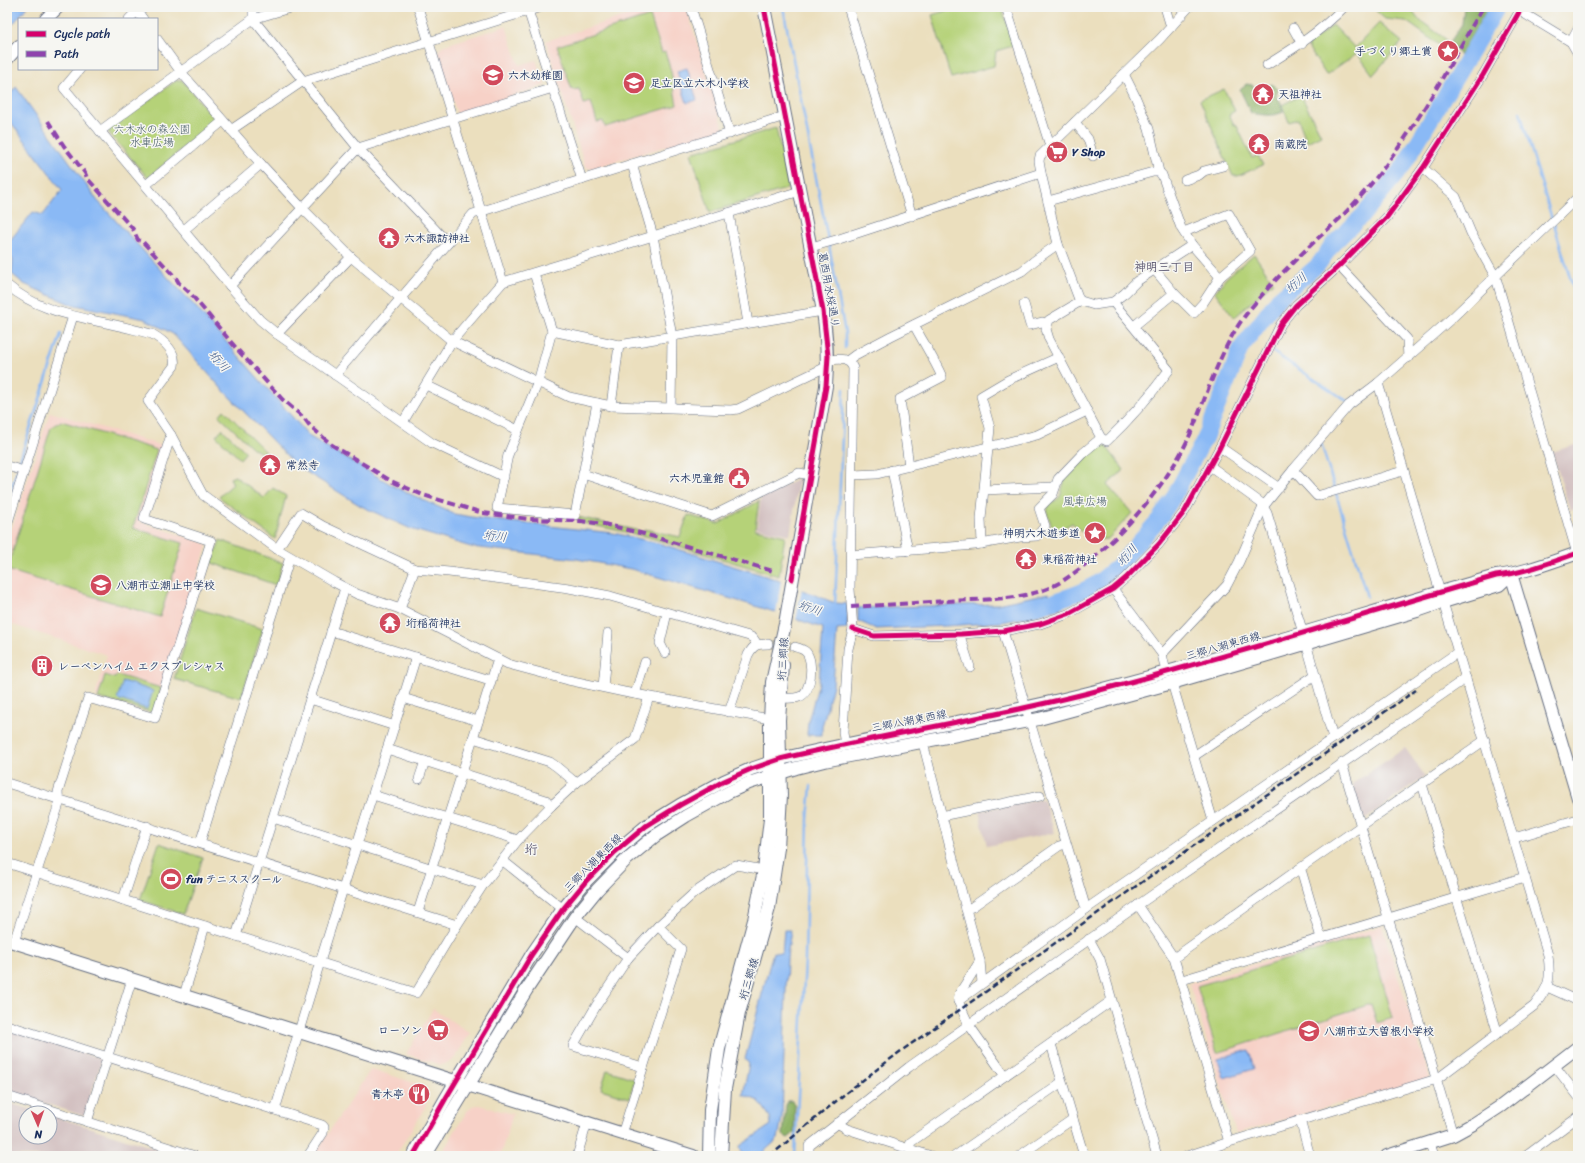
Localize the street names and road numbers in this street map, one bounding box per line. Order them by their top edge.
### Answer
street label: 葛西用水桜通り [813,250,845,330]
street label: 三郷八潮東西線 [1183,626,1263,666]
street label: 垳三郷線 [772,636,794,682]
street label: 三郷八潮東西線 [869,704,949,738]
street label: 三郷八潮東西線 [559,829,627,897]
street label: 垳三郷線 [734,955,764,1003]

